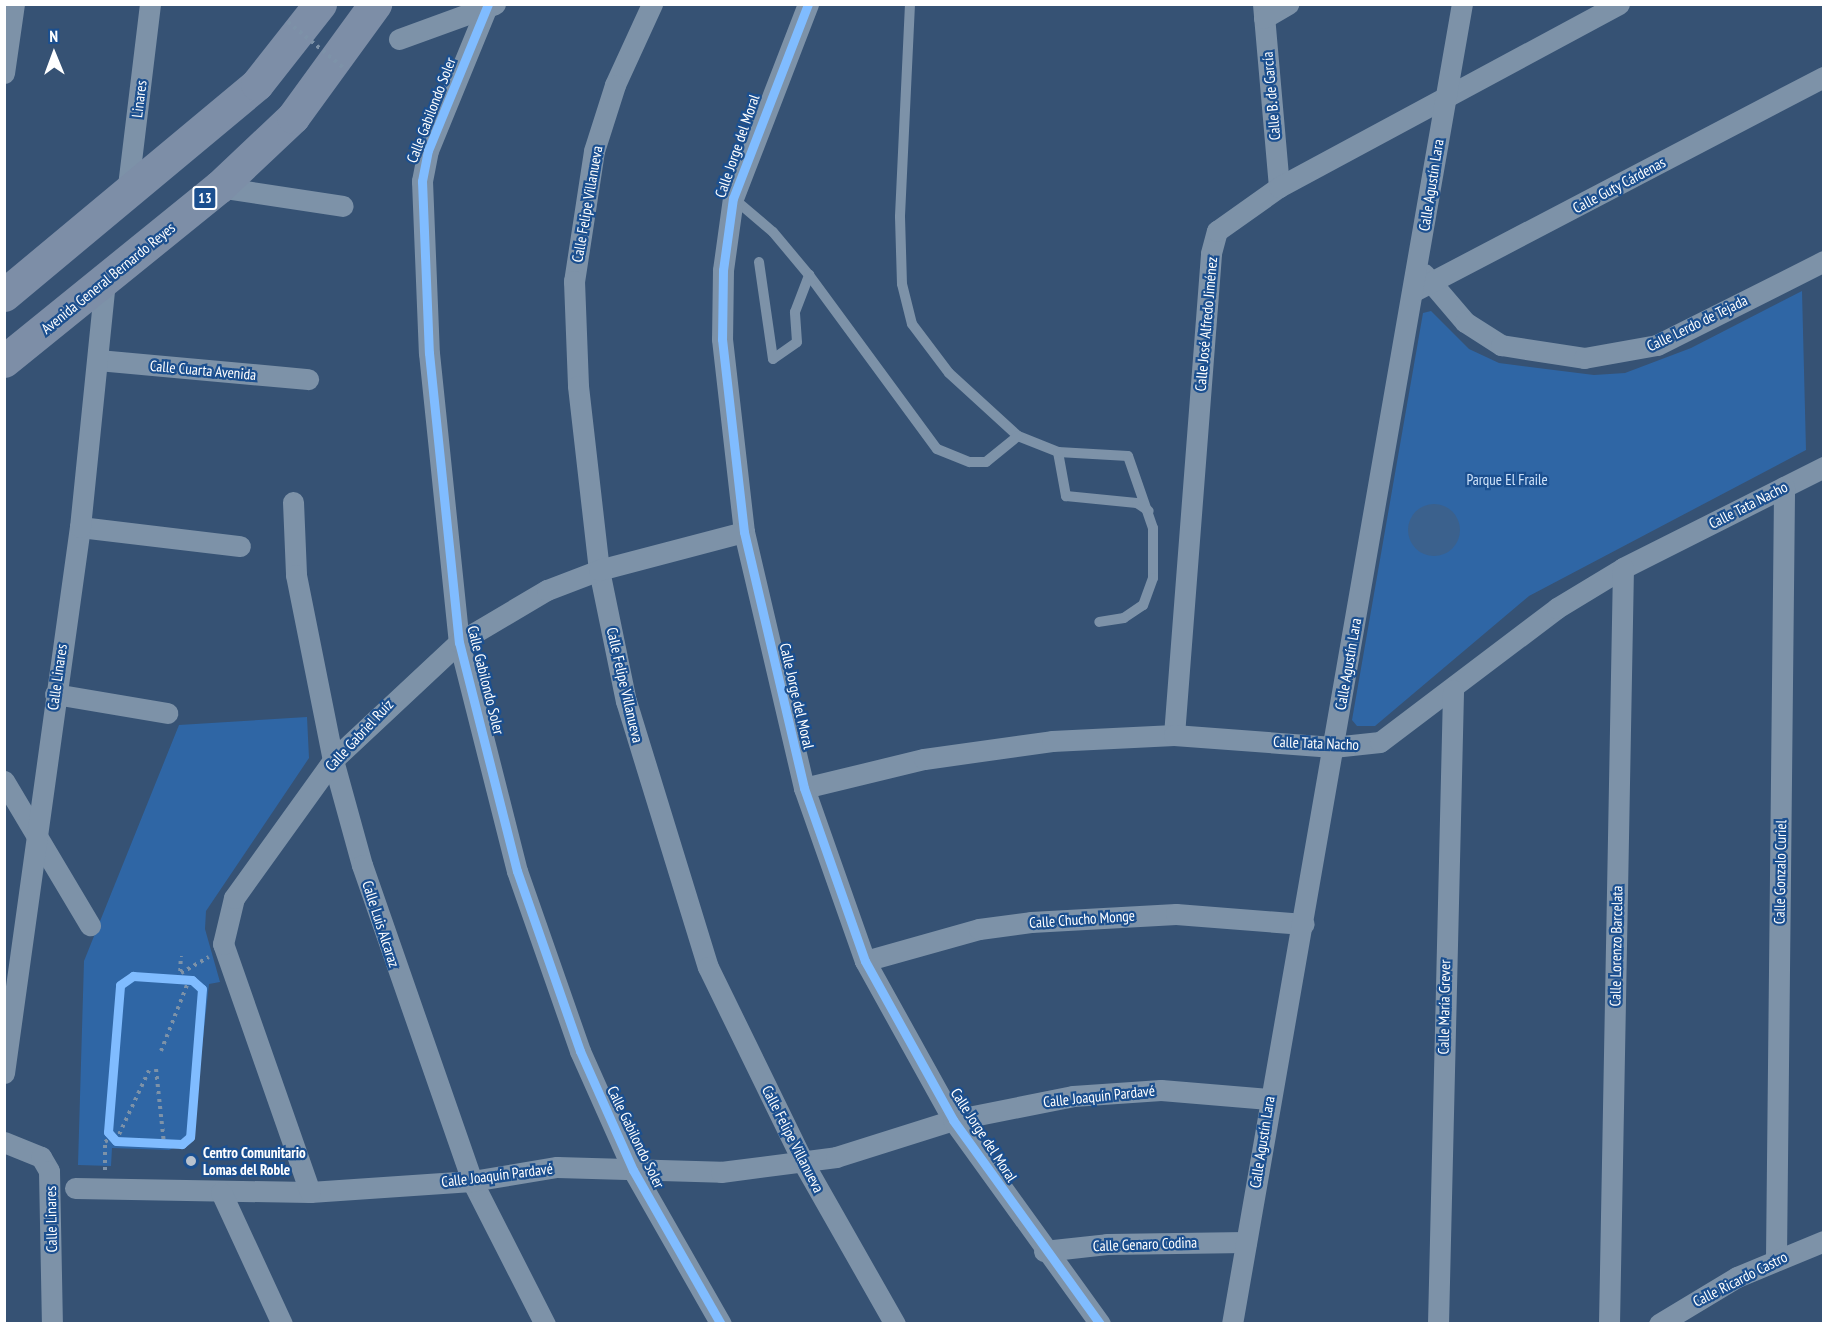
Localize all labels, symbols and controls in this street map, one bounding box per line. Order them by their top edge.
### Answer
north arrow [24,24,84,84]
text: N [49,26,58,46]
street label: Calle B. de García [1258,50,1284,142]
street label: Calle Gabilondo Soler [403,55,459,165]
street label: Linares [128,79,150,119]
street label: Calle Jorge del Moral [711,92,763,200]
street label: Calle Agustín Lara [1415,138,1447,232]
street label: Calle Felipe Villanueva [568,144,606,264]
street label: Calle Guty Cárdenas [1569,153,1669,217]
road number: 13 [192,187,218,209]
street label: Avenida General Bernardo Reyes [37,218,179,338]
street label: Calle José Alfredo Jiménez [1191,256,1221,392]
street label: Calle Lerdo de Tejada [1644,291,1750,355]
street label: Calle Cuarta Avenida [149,356,257,384]
park label: Parque El Fraile [1466,471,1548,489]
street label: Calle Tata Nacho [1705,477,1791,533]
street label: Calle Agustín Lara [1331,616,1365,712]
street label: Calle Gabilondo Soler [464,624,508,736]
street label: Calle Felipe Villanueva [603,625,647,745]
street label: Calle Jorge del Moral [776,641,818,751]
street label: Calle Linares [43,643,71,711]
street label: Calle Gabriel Ruíz [321,695,397,775]
street label: Calle Tata Nacho [1273,733,1359,753]
street label: Calle Gonzalo Curiel [1770,820,1790,924]
street label: Calle Luis Alcaraz [358,878,404,970]
street label: Calle Lorenzo Barcelata [1606,885,1626,1007]
street label: Calle Chucho Monge [1029,906,1135,932]
street label: Calle María Grever [1434,960,1454,1054]
street label: Calle Joaquín Pardavé [1042,1081,1156,1111]
street label: Calle Felipe Villanueva [758,1082,828,1196]
street label: Calle Gabilondo Soler [603,1083,669,1191]
street label: Calle Jorge del Moral [947,1085,1021,1185]
street label: Calle Agustín Lara [1246,1095,1278,1189]
place label: Centro Comunitario Lomas del Roble [203,1143,306,1178]
marker: Centro Comunitario Lomas del Roble [184,1154,198,1168]
street label: Calle Joaquín Pardavé [440,1159,554,1191]
street label: Calle Linares [41,1186,61,1252]
street label: Calle Genaro Codina [1093,1233,1197,1255]
street label: Calle Ricardo Castro [1690,1247,1790,1311]

